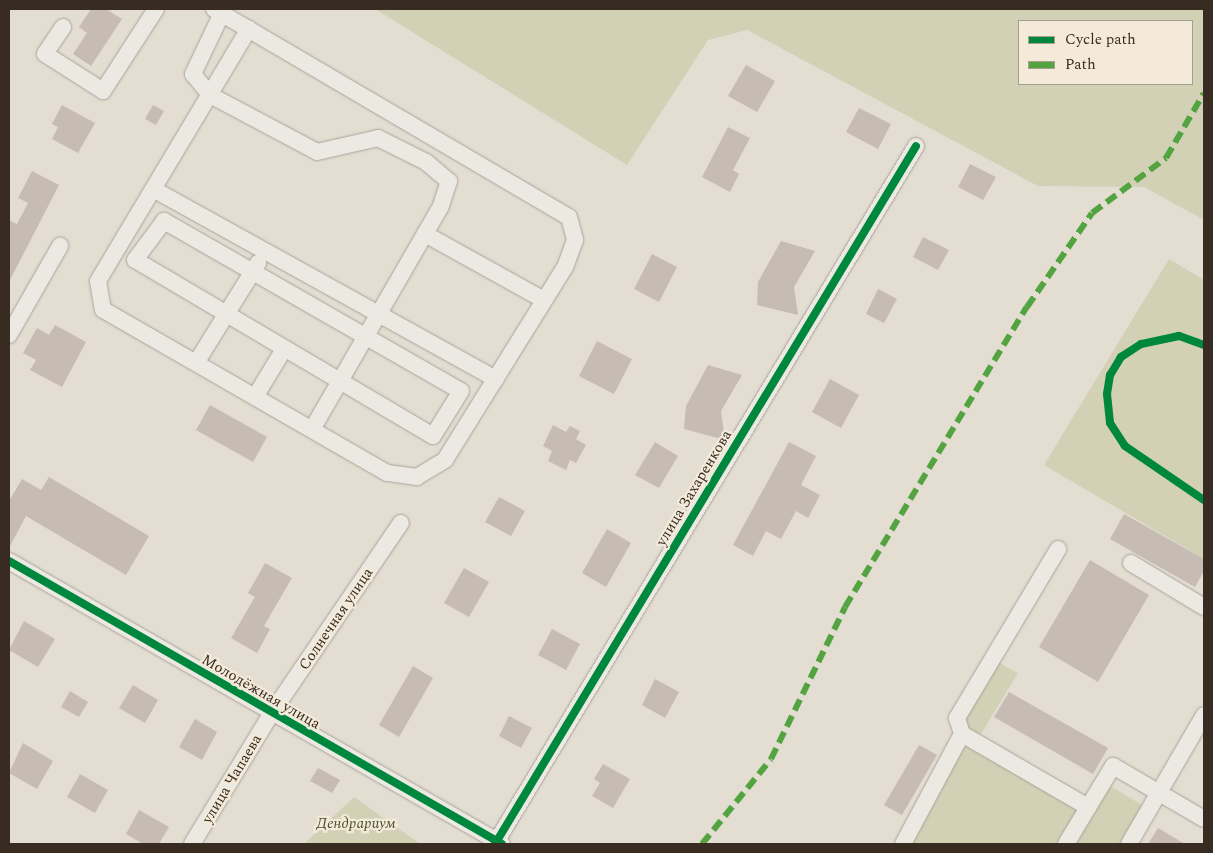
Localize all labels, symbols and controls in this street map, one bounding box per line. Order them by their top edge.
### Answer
legend [1018,20,1193,85]
text: Cycle path [1065,28,1136,51]
text: Path [1065,53,1096,76]
street label: улица Захаренкова [652,427,736,549]
street label: Солнечная улица [295,564,377,674]
street label: Молодёжная улица [199,651,323,733]
street label: улица Чапаева [198,731,266,827]
park label: Дендрариум [316,815,396,833]

